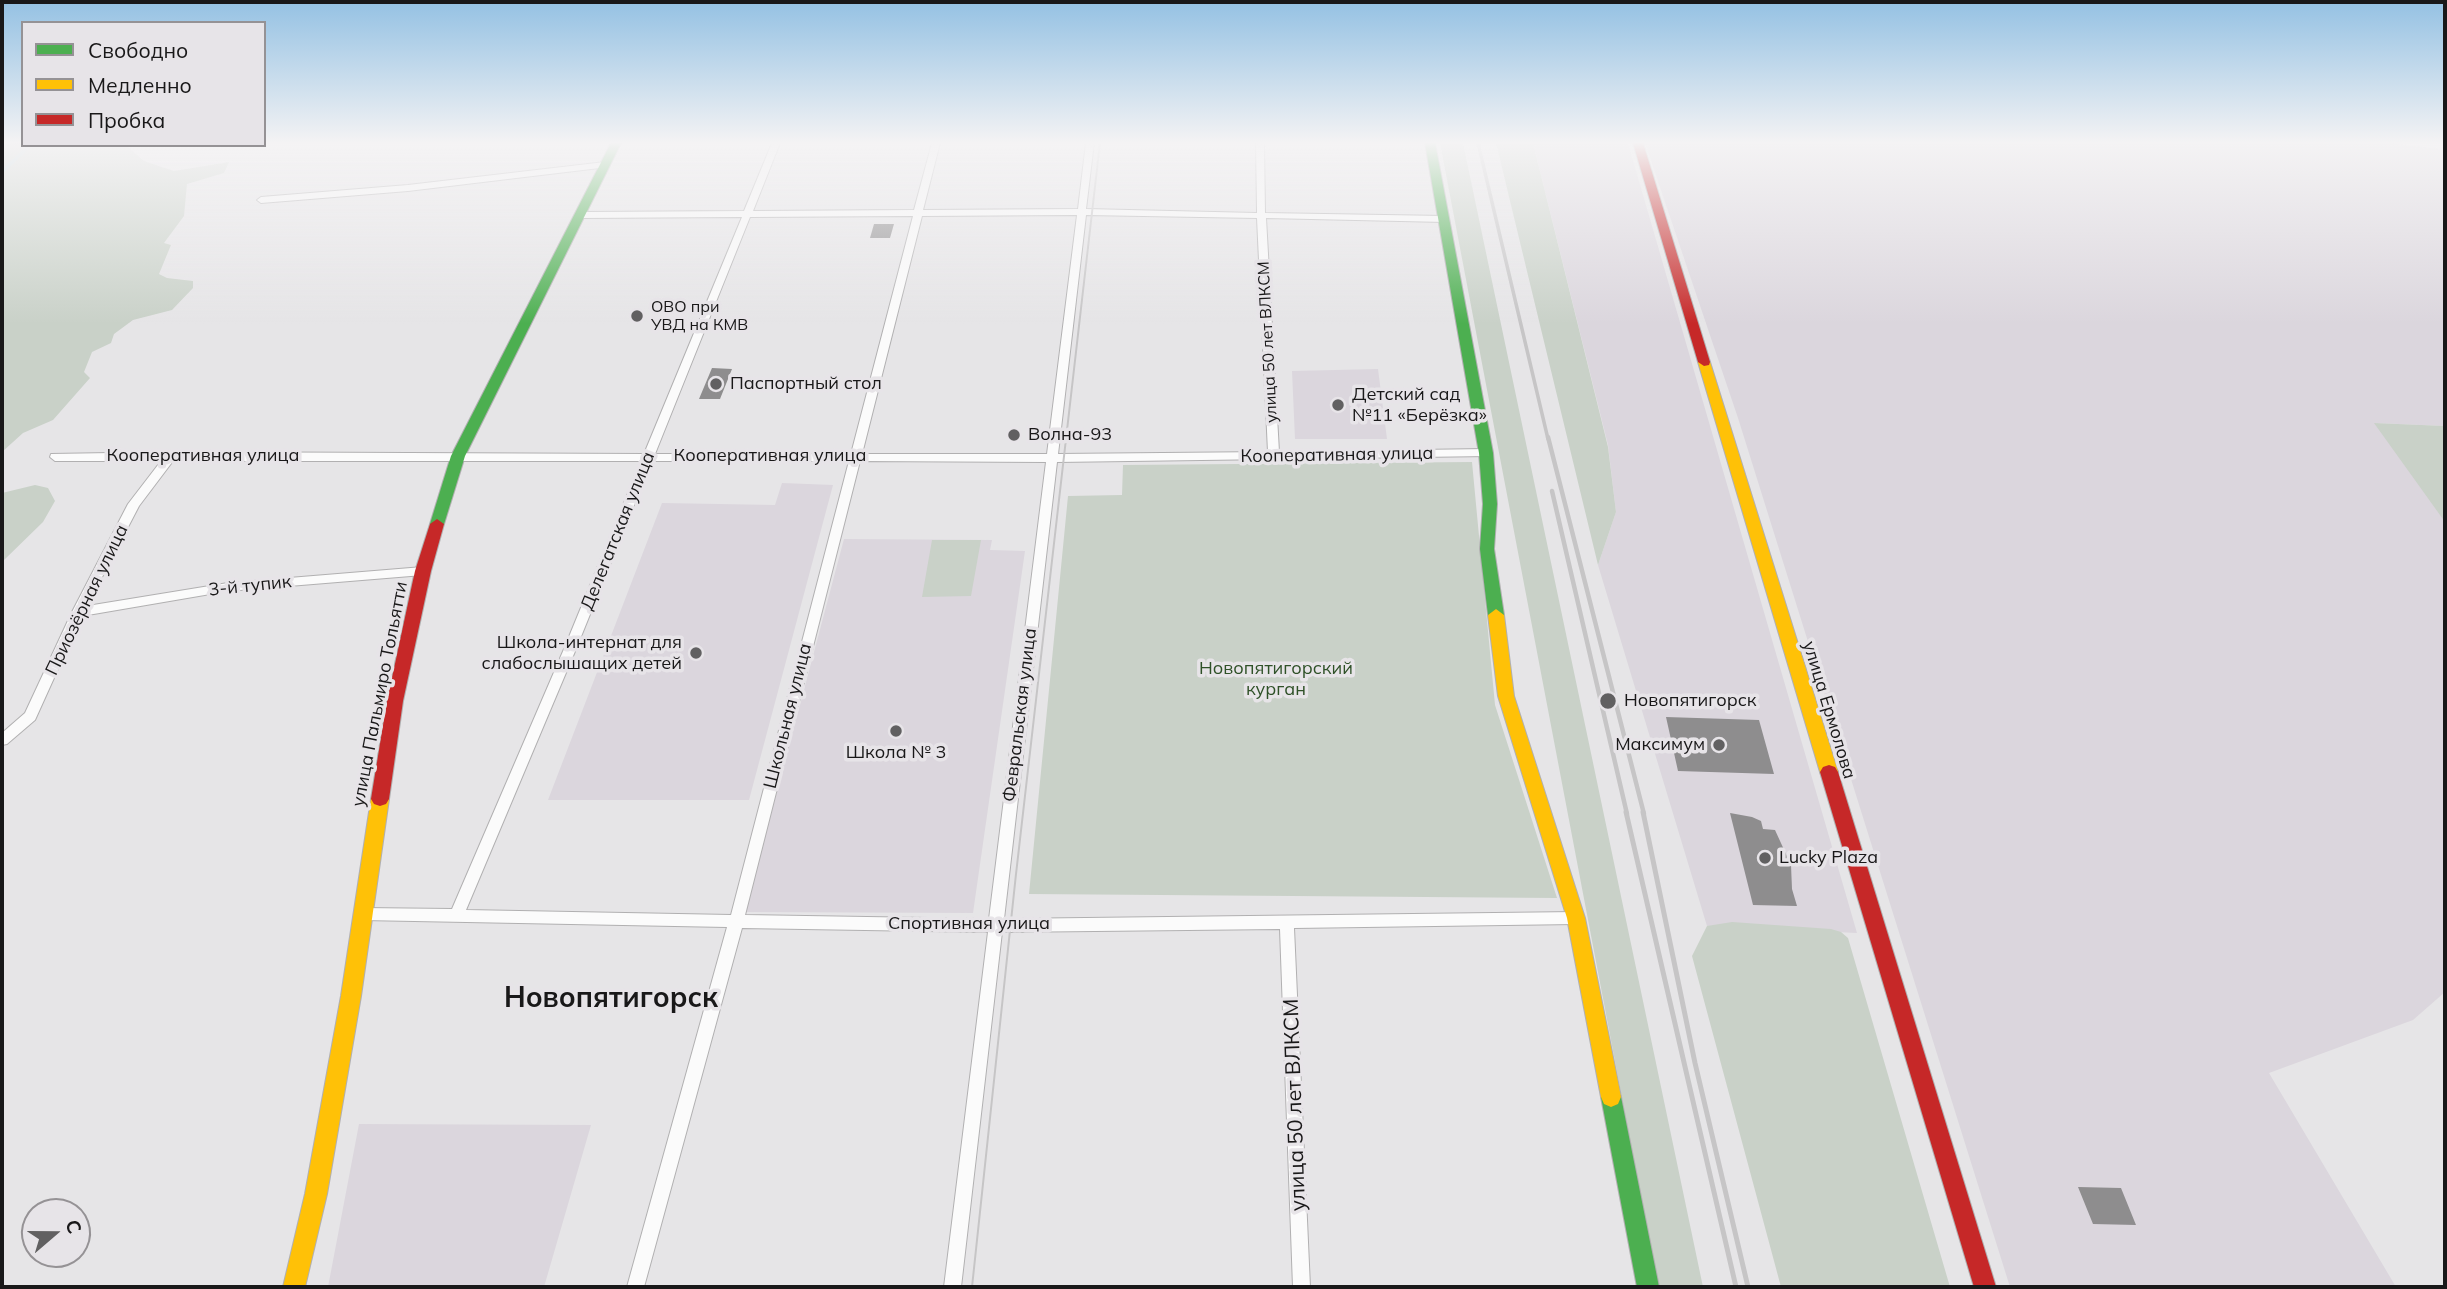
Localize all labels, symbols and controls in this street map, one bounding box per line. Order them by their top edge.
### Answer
legend [21,21,266,147]
text: Свободно [88,37,188,63]
text: Медленно [88,72,192,98]
text: Пробка [88,107,165,133]
street label: улица 50 лет ВЛКСМ [1254,261,1282,423]
place label: ОВО при УВД на КМВ [651,297,748,335]
marker: ОВО при УВД на КМВ [629,308,645,324]
place label: Паспортный стол [730,373,882,395]
marker: Паспортный стол [708,376,724,392]
place label: Детский сад №11 «Берёзка» [1352,384,1487,426]
marker: Детский сад №11 «Берёзка» [1330,397,1346,413]
place label: Волна-93 [1028,424,1112,446]
marker: Волна-93 [1006,427,1022,443]
street label: Кооперативная улица [1240,443,1434,467]
street label: Кооперативная улица [107,445,299,467]
street label: Кооперативная улица [674,445,866,467]
street label: Делегатская улица [576,449,660,613]
street label: Приозёрная улица [41,521,133,679]
street label: 3-й тупик [208,571,292,601]
street label: улица Пальмиро Тольятти [348,580,412,808]
street label: Февральская улица [999,627,1041,803]
place label: Школа-интернат для слабослышащих детей [482,632,682,674]
street label: улица Ермолова [1798,638,1860,782]
street label: Школьная улица [760,641,816,791]
marker: Школа-интернат для слабослышащих детей [688,645,704,661]
park label: Новопятигорский курган [1199,658,1353,700]
place label: Новопятигорск [1624,690,1756,712]
marker: Новопятигорск [1598,691,1618,711]
marker: Школа № 3 [888,723,904,739]
place label: Максимум [1615,734,1705,756]
marker: Максимум [1711,737,1727,753]
place label: Школа № 3 [846,742,946,764]
place label: Lucky Plaza [1779,847,1878,869]
marker: Lucky Plaza [1757,850,1773,866]
street label: Спортивная улица [888,913,1050,935]
district label: Новопятигорск [504,982,718,1016]
street label: улица 50 лет ВЛКСМ [1279,998,1311,1212]
north arrow [21,1198,91,1268]
text: С [60,1216,87,1237]

